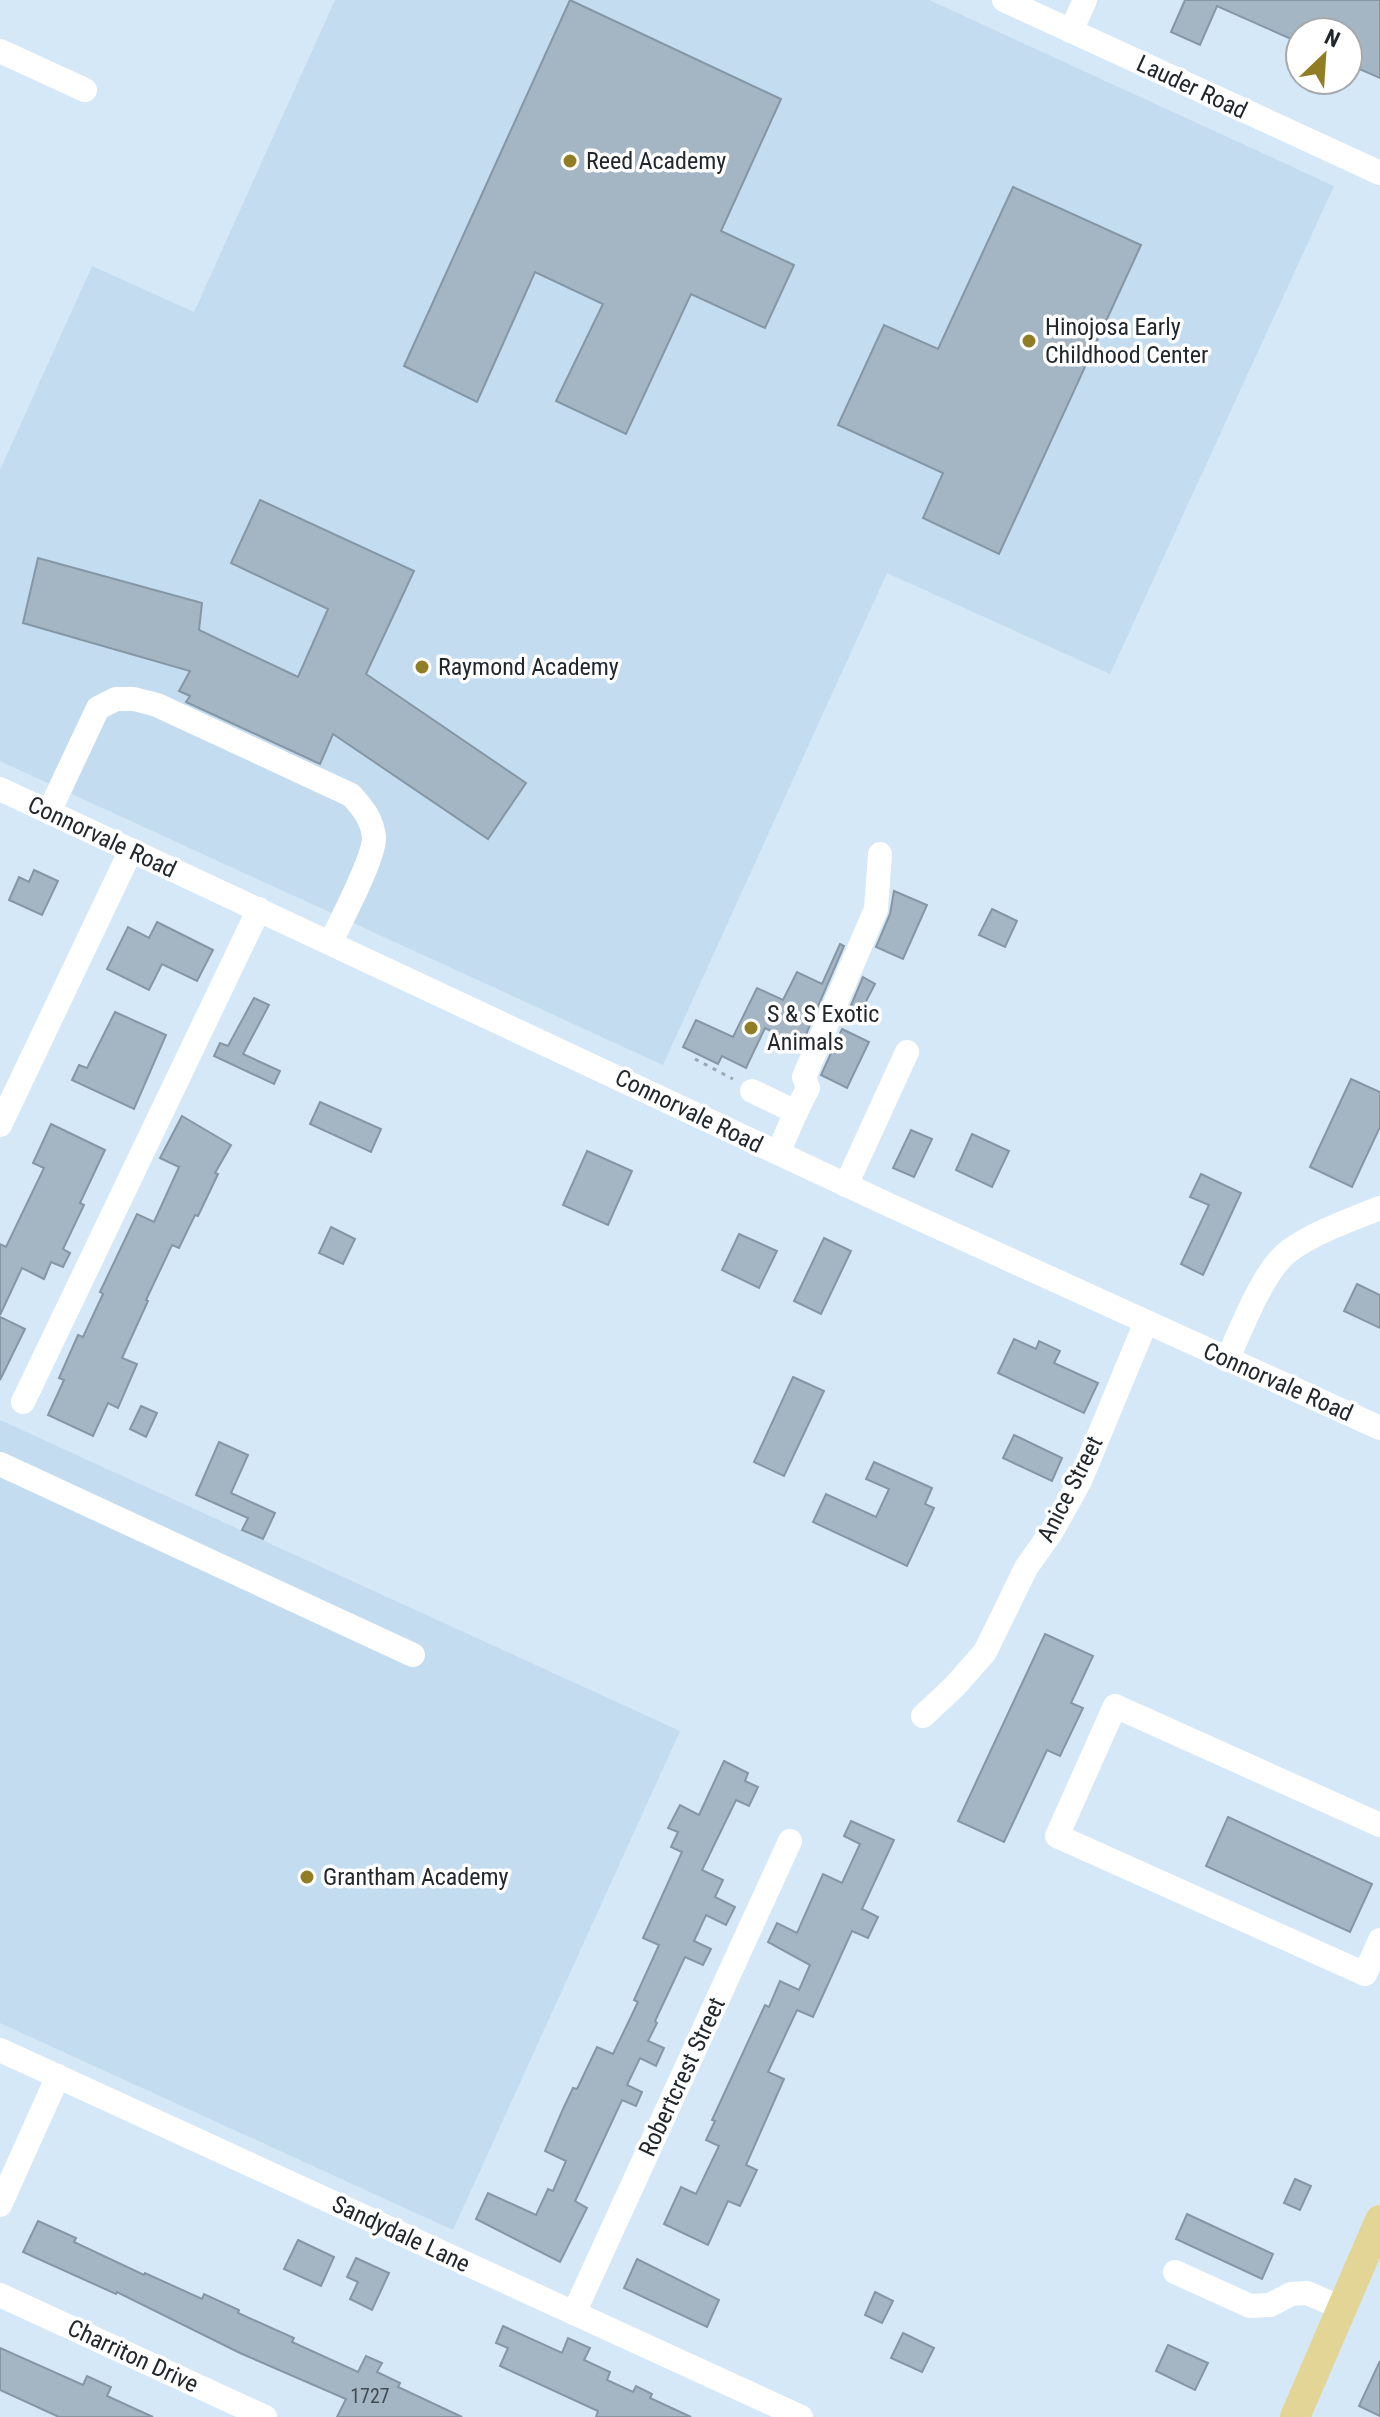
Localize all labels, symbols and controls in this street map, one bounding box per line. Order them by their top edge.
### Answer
north arrow [1284,16,1364,96]
text: N [1321,24,1344,53]
street label: Lauder Road [1132,49,1252,125]
place label: Reed Academy [586,147,726,175]
marker: Reed Academy [561,152,579,170]
place label: Hinojosa Early Childhood Center [1045,313,1208,369]
marker: Hinojosa Early Childhood Center [1020,332,1038,350]
place label: Raymond Academy [438,653,619,681]
marker: Raymond Academy [413,658,431,676]
street label: Connorvale Road [23,790,181,884]
place label: S & S Exotic Animals [767,1000,879,1056]
marker: S & S Exotic Animals [742,1019,760,1037]
street label: Connorvale Road [611,1063,767,1159]
street label: Connorvale Road [1199,1337,1357,1427]
street label: Anice Street [1031,1431,1109,1547]
place label: Grantham Academy [323,1863,509,1891]
marker: Grantham Academy [298,1868,316,1886]
street label: Robertcrest Street [633,1993,731,2161]
street label: Sandydale Lane [328,2190,474,2278]
street label: Charriton Drive [63,2314,203,2398]
house number: 1727 [350,2384,390,2408]

